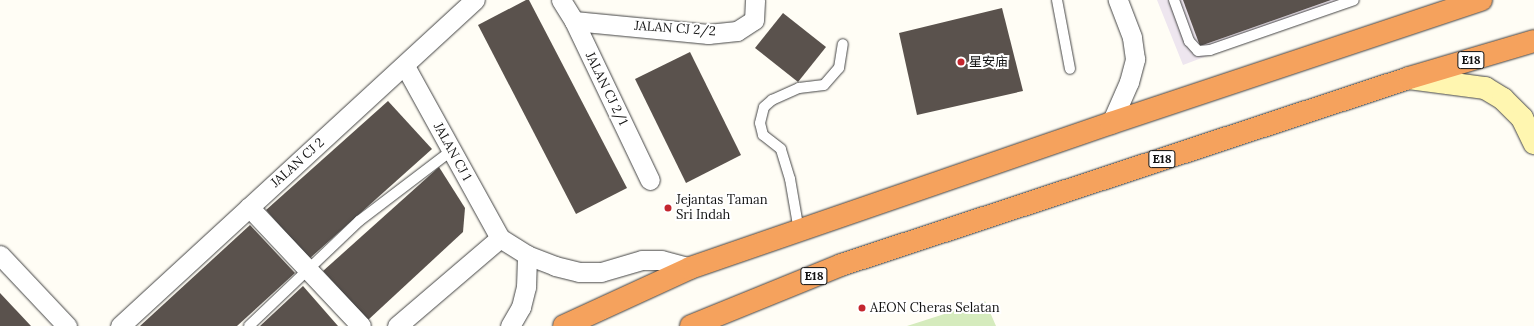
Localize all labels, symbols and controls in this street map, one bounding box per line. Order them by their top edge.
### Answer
street label: JALAN CJ 2/2 [634,18,716,40]
street label: JALAN CJ 2/1 [582,50,630,128]
road number: E18 [1457,50,1485,70]
place label: 星安庙 [969,54,1008,70]
marker: 星安庙 [956,57,966,67]
street label: JALAN CJ 1 [430,120,474,184]
street label: JALAN CJ 2 [268,135,328,191]
road number: E18 [1148,149,1176,169]
place label: Jejantas Taman Sri Indah [676,193,768,224]
marker: Jejantas Taman Sri Indah [663,203,673,213]
road number: E18 [800,266,828,286]
place label: AEON Cheras Selatan [870,300,1000,316]
marker: AEON Cheras Selatan [857,303,867,313]

